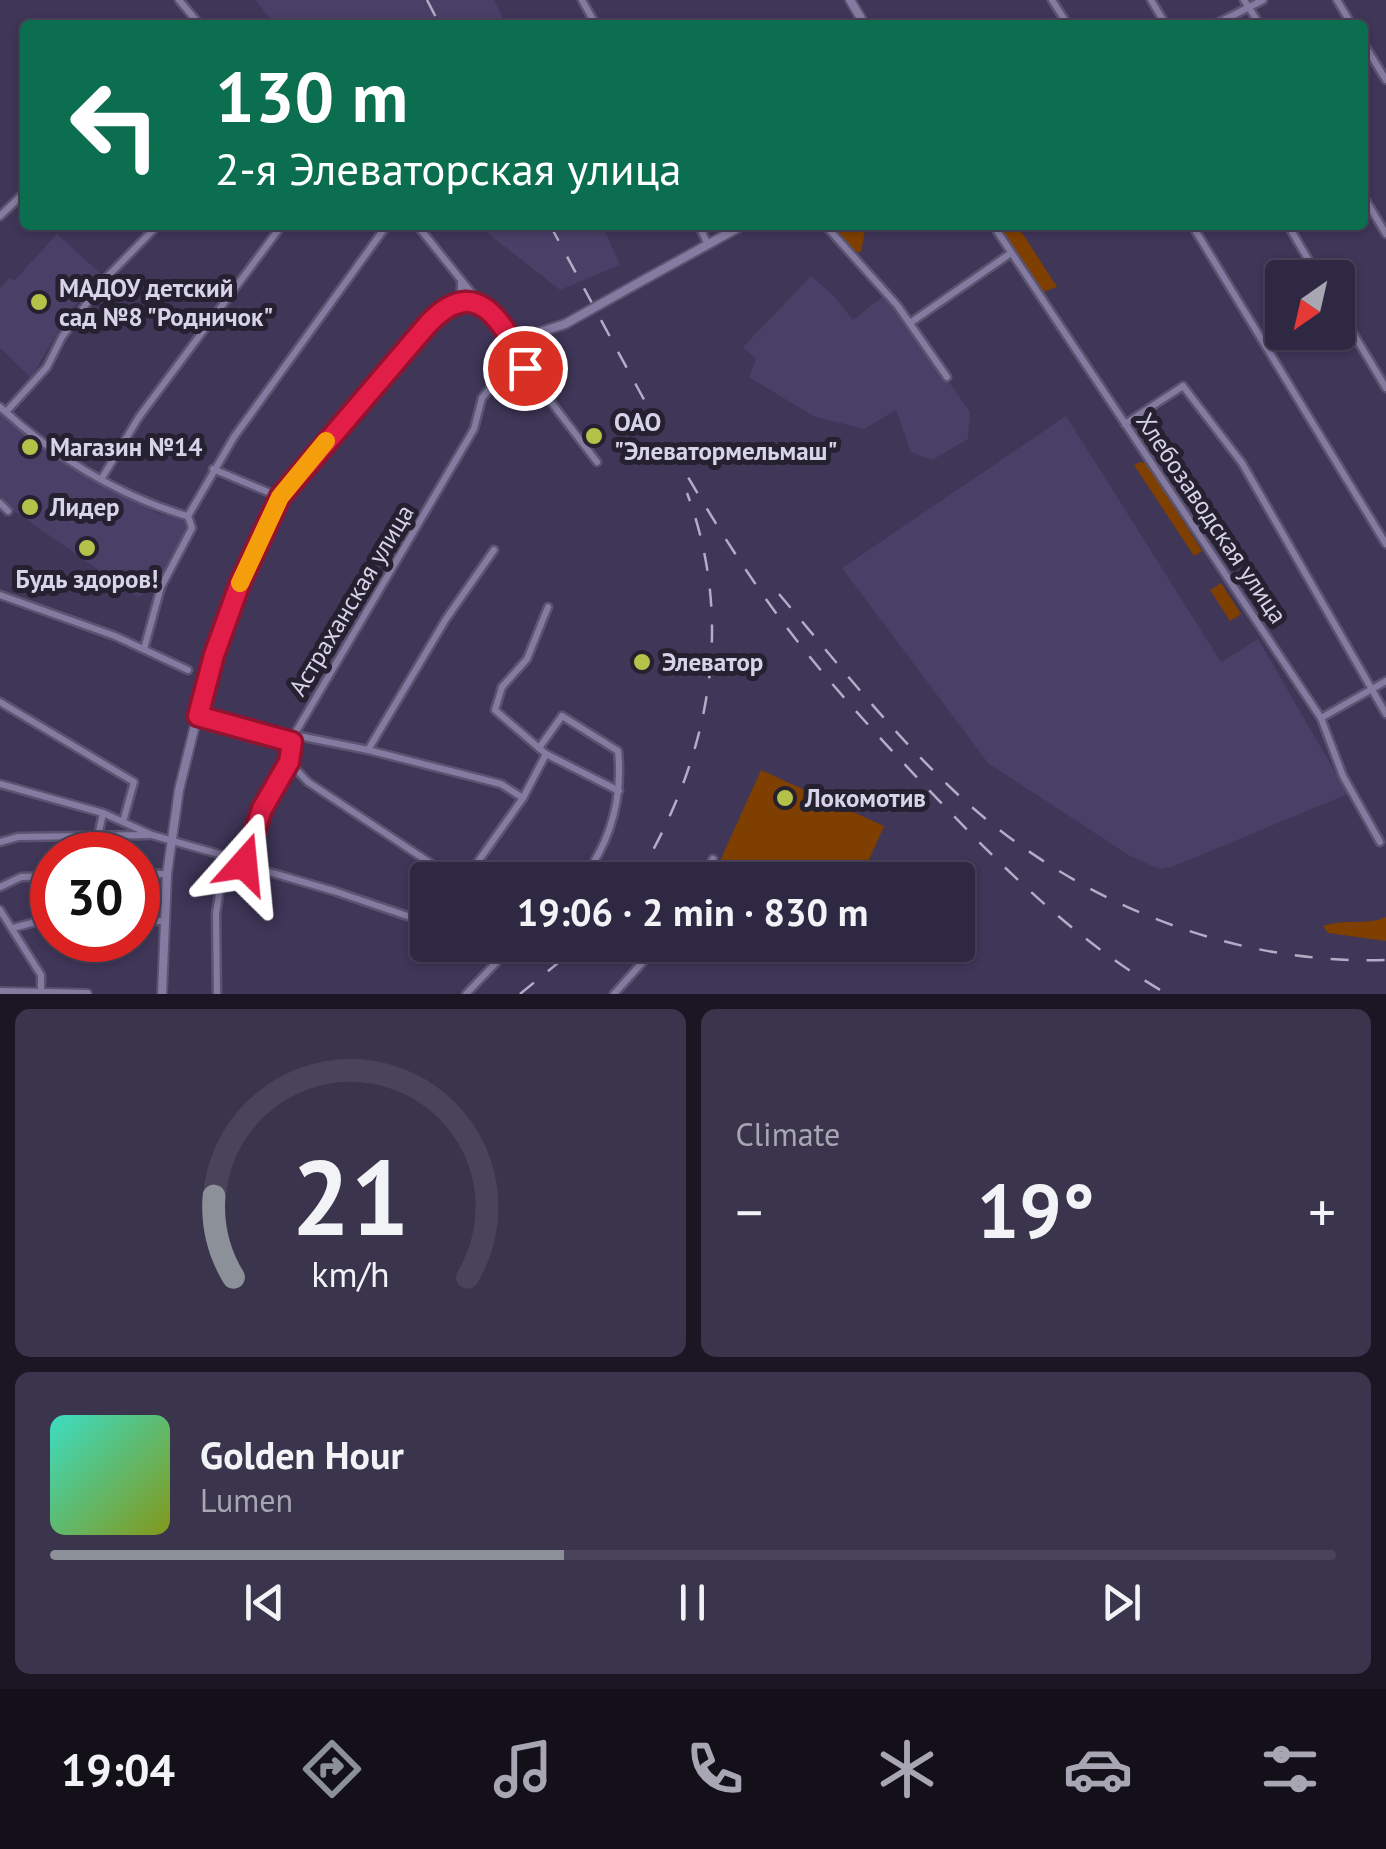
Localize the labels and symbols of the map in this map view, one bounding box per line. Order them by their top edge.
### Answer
north arrow [1265,260,1355,350]
place label: МАДОУ детский сад №8 "Родничок" [59,272,273,333]
marker: МАДОУ детский сад №8 "Родничок" [28,291,50,313]
pin [483,326,568,411]
place label: ОАО "Элеватормельмаш" [614,406,838,467]
street label: Хлебозаводская улица [1130,406,1294,630]
marker: ОАО "Элеватормельмаш" [583,425,605,447]
place label: Магазин №14 [50,431,202,463]
marker: Магазин №14 [19,436,41,458]
place label: Лидер [49,491,120,523]
marker: Лидер [19,496,41,518]
street label: Астраханская улица [281,498,421,702]
marker: Будь здоров! [76,537,98,559]
place label: Будь здоров! [16,563,158,595]
place label: Элеватор [662,646,763,678]
marker: Элеватор [631,651,653,673]
place label: Локомотив [804,782,926,814]
marker: Локомотив [774,787,796,809]
position arrow [192,812,296,916]
speed limit sign: 30 [30,832,160,962]

